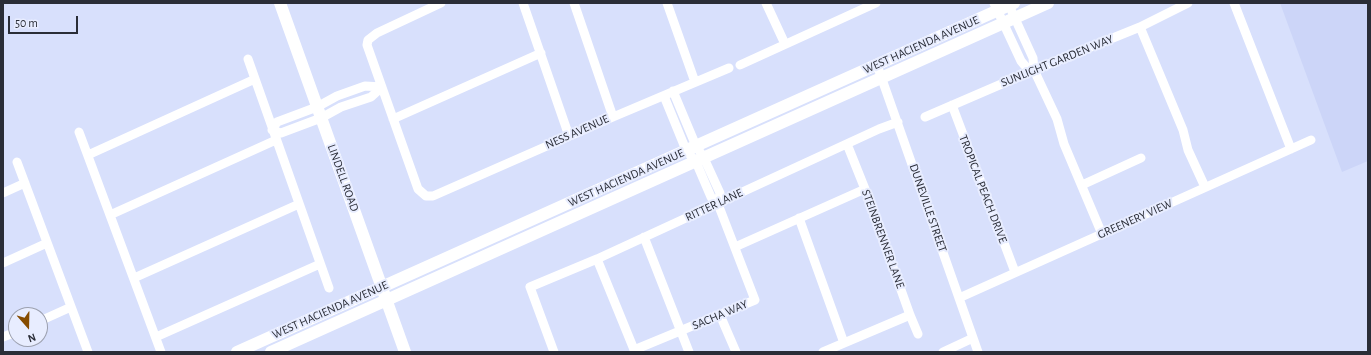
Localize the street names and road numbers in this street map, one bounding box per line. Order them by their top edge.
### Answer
street label: WEST HACIENDA AVENUE [861,13,981,77]
street label: SUNLIGHT GARDEN WAY [999,32,1115,90]
street label: NESS AVENUE [543,112,611,152]
street label: TROPICAL PEACH DRIVE [956,133,1010,245]
street label: LINDELL ROAD [324,142,362,214]
street label: WEST HACIENDA AVENUE [566,146,686,210]
street label: DUNEVILLE STREET [906,162,950,254]
street label: RITTER LANE [683,185,745,225]
street label: STEINBRENNER LANE [858,188,908,290]
street label: GREENERY VIEW [1095,196,1175,242]
street label: WEST HACIENDA AVENUE [270,278,390,342]
street label: SACHA WAY [690,297,750,333]

